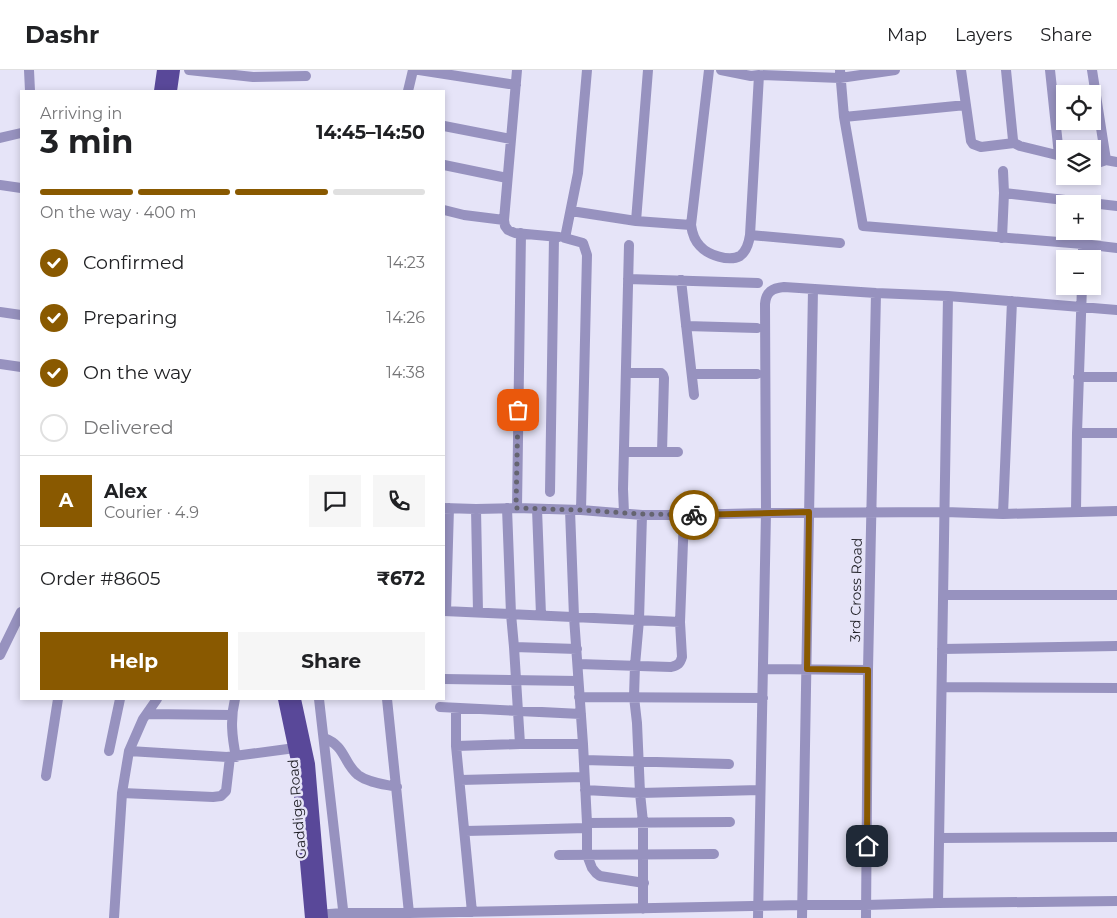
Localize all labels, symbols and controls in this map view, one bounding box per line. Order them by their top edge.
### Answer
text: Dashr [25,20,99,49]
text: Map [887,24,927,46]
text: Layers [955,24,1012,46]
text: Share [1040,24,1092,46]
map controls [1056,85,1101,295]
button: locate [1056,85,1101,130]
text: Arriving in [40,104,122,123]
text: 14:45–14:50 [316,121,425,144]
text: 3 min [40,122,133,161]
button: layers [1056,140,1101,185]
button: + [1056,195,1101,240]
text: On the way · 400 m [40,203,197,222]
icon: check [40,249,68,277]
button: − [1056,250,1101,295]
text: Confirmed [83,251,184,274]
text: 14:23 [387,253,425,272]
icon: check [40,304,68,332]
text: Preparing [83,306,178,329]
text: 14:26 [386,308,425,327]
icon: check [40,359,68,387]
text: On the way [83,361,191,384]
text: 14:38 [386,363,425,382]
pin [497,389,539,431]
icon: bag [504,396,532,424]
text: Delivered [83,416,174,439]
button: chat [309,475,361,527]
button: phone [373,475,425,527]
text: Alex [104,480,147,503]
text: A [59,489,73,512]
courier [669,490,719,540]
icon: bike [680,501,708,529]
text: Courier · 4.9 [104,503,199,522]
street label: 3rd Cross Road [846,538,866,642]
text: Order #8605 [40,567,161,590]
text: ₹672 [377,567,425,590]
button: Help [40,632,228,690]
button: Share [238,632,425,690]
street label: Gaddige Road [284,758,310,860]
pin [846,825,888,867]
icon: home [853,832,881,860]

